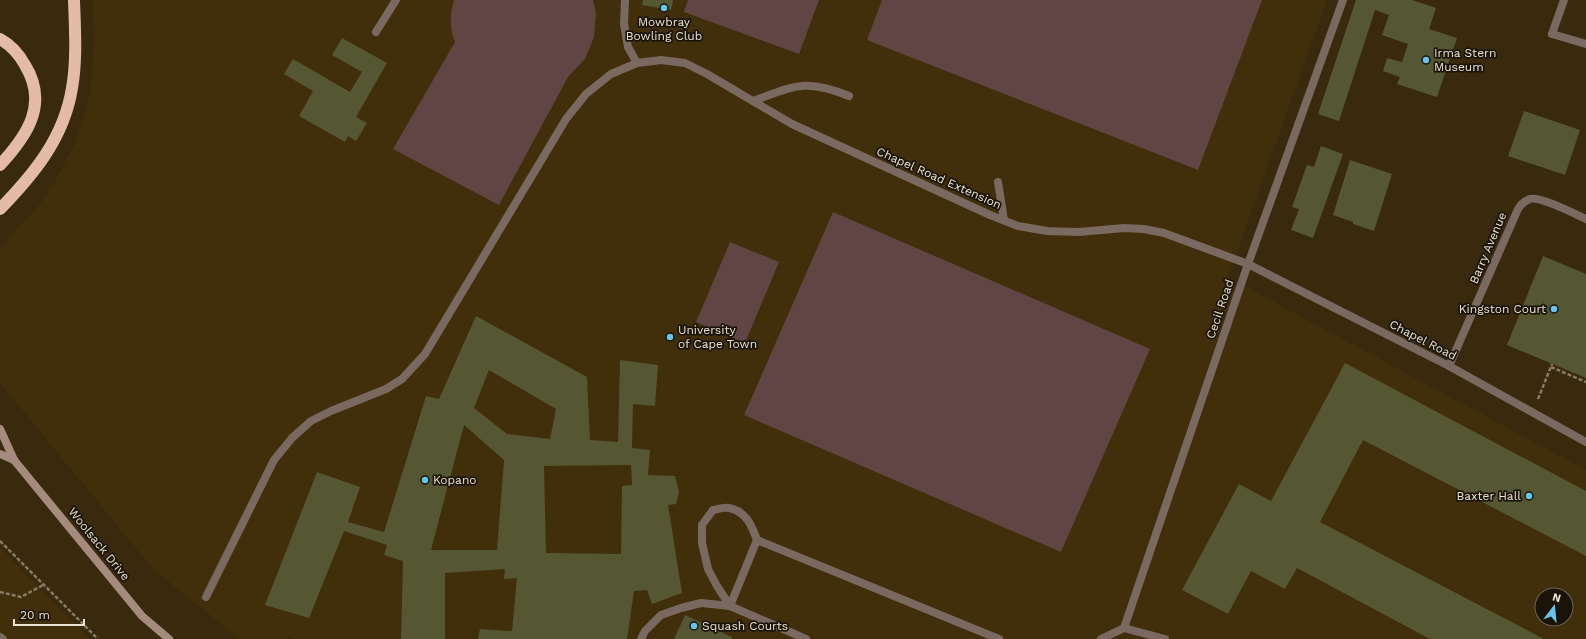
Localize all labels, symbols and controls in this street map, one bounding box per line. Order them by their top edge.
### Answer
marker: Mowbray Bowling Club [659,3,669,13]
place label: Mowbray Bowling Club [626,15,702,43]
place label: Irma Stern Museum [1434,46,1496,74]
marker: Irma Stern Museum [1421,55,1431,65]
street label: Chapel Road Extension [874,144,1004,212]
street label: Barry Avenue [1467,210,1509,286]
street label: Cecil Road [1203,278,1237,340]
place label: Kingston Court [1459,302,1546,316]
marker: Kingston Court [1549,304,1559,314]
street label: Chapel Road [1387,317,1459,363]
place label: University of Cape Town [678,323,757,351]
marker: University of Cape Town [665,332,675,342]
place label: Kopano [433,473,477,487]
marker: Kopano [420,475,430,485]
place label: Baxter Hall [1456,489,1521,503]
marker: Baxter Hall [1524,491,1534,501]
street label: Woolsack Drive [65,505,133,583]
north arrow [1534,587,1574,627]
text: N [1551,590,1562,605]
scale bar [14,601,84,627]
text: 20 m [20,608,50,622]
place label: Squash Courts [702,619,788,633]
marker: Squash Courts [689,621,699,631]

